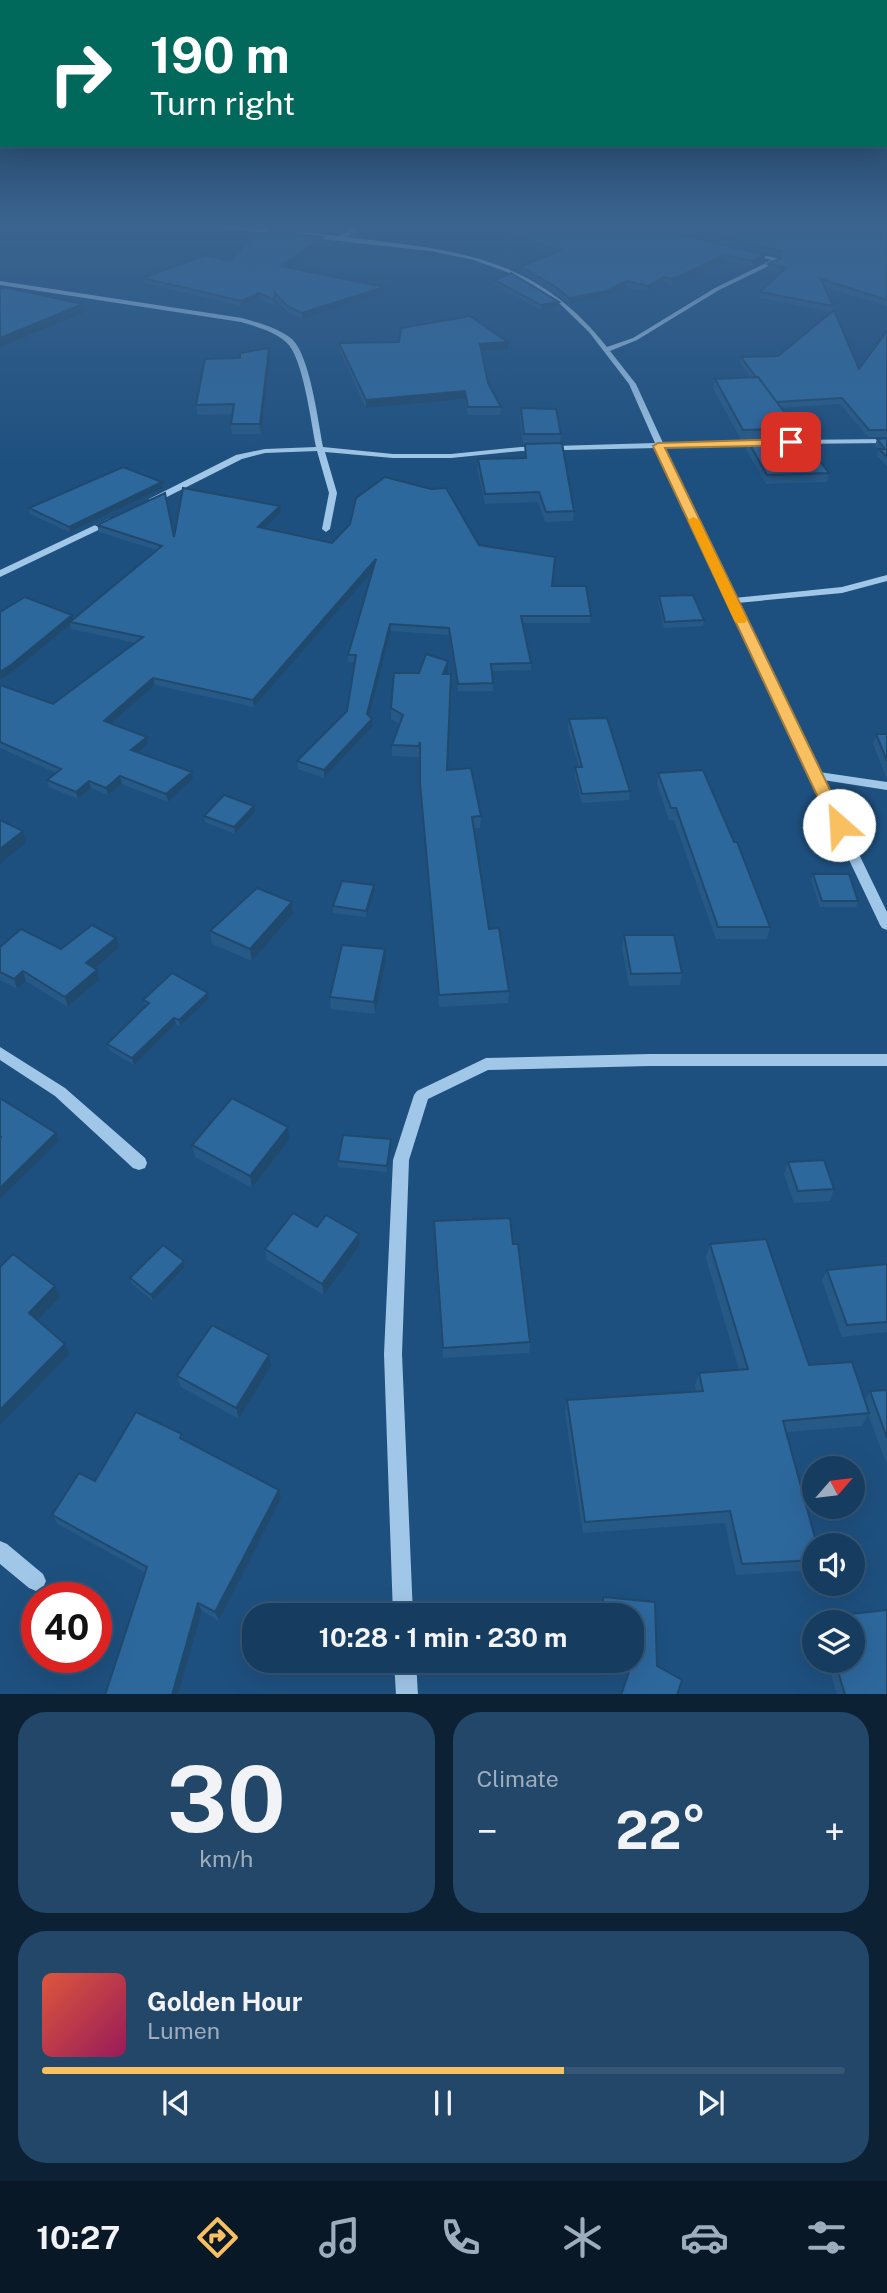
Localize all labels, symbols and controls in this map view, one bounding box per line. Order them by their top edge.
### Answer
text: 190 m [150,26,290,84]
icon: right [35,28,126,119]
text: Turn right [150,85,295,122]
pin [761,412,821,472]
icon: arrive [772,423,810,461]
position arrow [802,788,876,862]
north arrow [802,1456,864,1519]
map controls [802,1456,865,1673]
button: sound [802,1533,865,1596]
speed limit sign: 40 [21,1582,112,1673]
button: layers [802,1610,865,1673]
text: 10:28 · 1 min · 230 m [319,1622,567,1653]
text: 30 [167,1746,286,1852]
text: Climate [477,1765,559,1792]
text: 22° [615,1800,706,1861]
text: − [477,1809,498,1854]
text: + [824,1809,845,1854]
text: km/h [199,1845,253,1872]
text: Golden Hour [147,1986,302,2017]
text: Lumen [147,2017,220,2044]
icon: previous [157,2084,195,2122]
icon: pause [424,2084,462,2122]
icon: next [692,2084,730,2122]
icon: directions [193,2213,242,2262]
icon: music [315,2213,364,2262]
icon: phone [436,2213,485,2262]
icon: climate [558,2213,607,2262]
icon: car [680,2213,729,2262]
icon: filters [802,2213,851,2262]
text: 10:27 [36,2219,120,2256]

